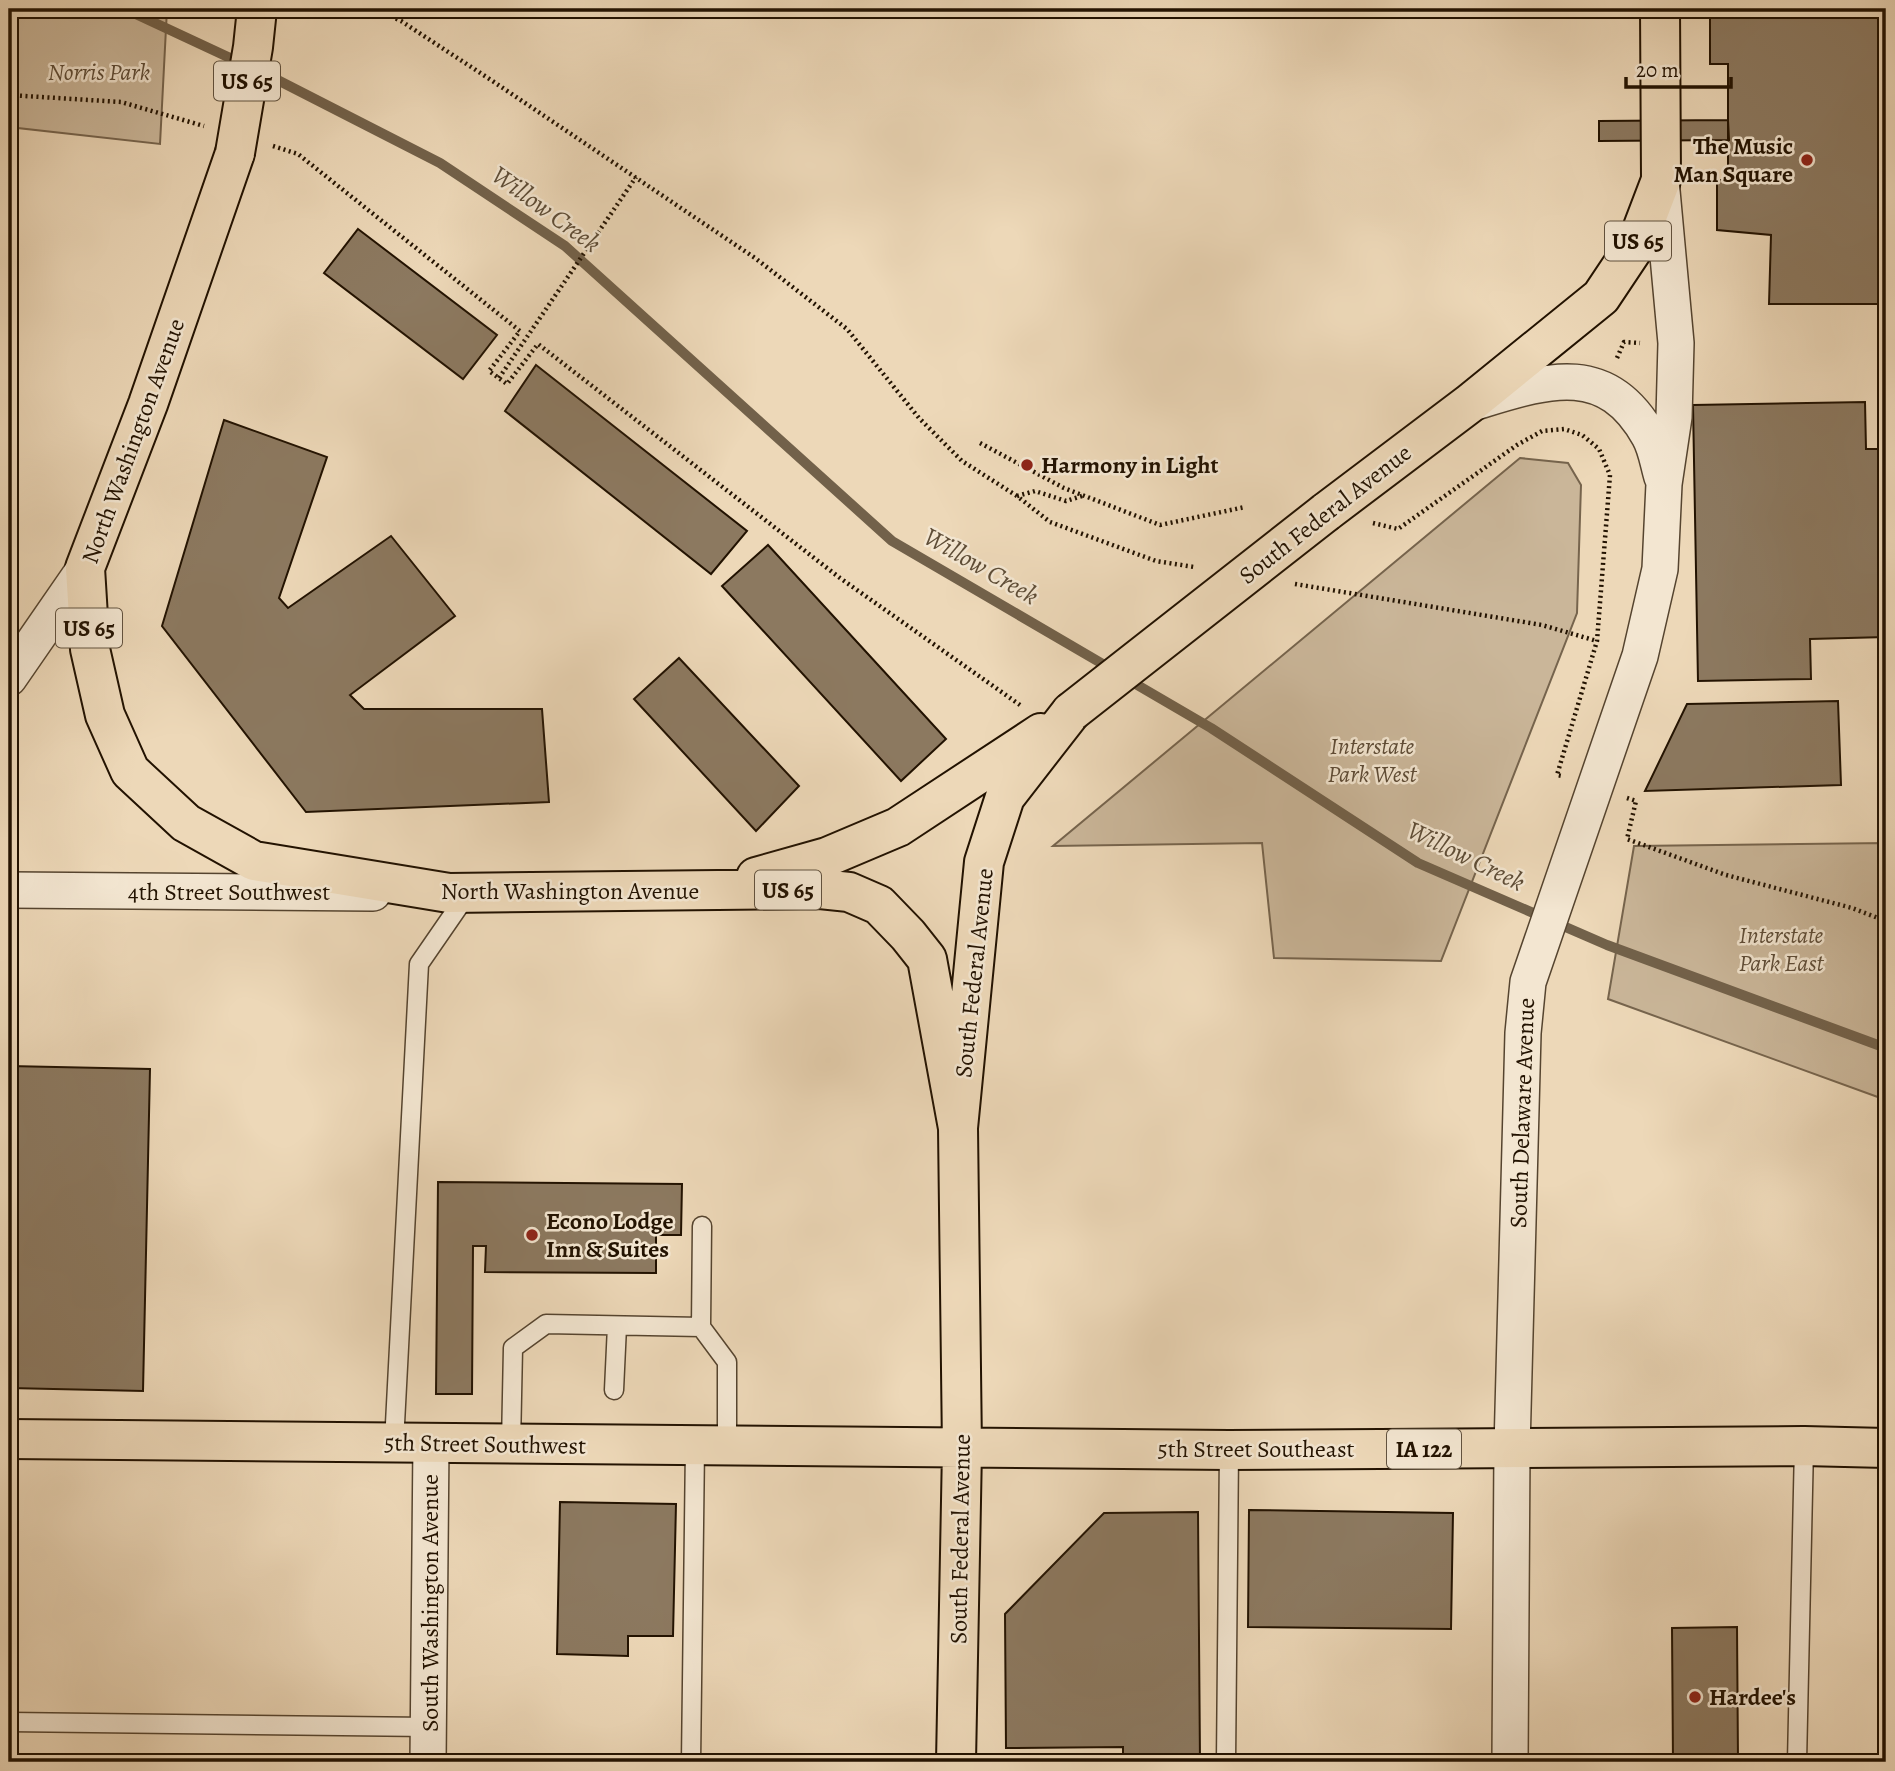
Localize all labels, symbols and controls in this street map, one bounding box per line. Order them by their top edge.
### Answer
scale bar [1626,46,1730,90]
park label: Norris Park [48,56,151,88]
text: 20 m [1636,56,1679,84]
road number: US 65 [214,61,280,100]
place label: The Music Man Square [1673,130,1793,190]
marker: The Music Man Square [1799,152,1815,168]
water label: Willow Creek [484,157,608,261]
road number: US 65 [1605,222,1671,260]
street label: North Washington Avenue [74,314,192,568]
street label: South Federal Avenue [1232,437,1418,591]
place label: Harmony in Light [1041,449,1219,481]
marker: Harmony in Light [1019,457,1035,473]
water label: Willow Creek [917,519,1045,613]
road number: US 65 [56,608,122,648]
park label: Interstate Park West [1328,730,1418,790]
water label: Willow Creek [1401,812,1531,900]
street label: South Federal Avenue [947,867,1001,1079]
road number: US 65 [755,870,821,909]
street label: North Washington Avenue [441,875,699,907]
street label: 4th Street Southwest [128,876,330,908]
park label: Interstate Park East [1739,919,1825,979]
street label: South Delaware Avenue [1502,997,1542,1229]
place label: Econo Lodge Inn & Suites [546,1205,674,1265]
marker: Econo Lodge Inn & Suites [524,1227,540,1243]
street label: 5th Street Southwest [384,1426,586,1462]
road number: IA 122 [1387,1430,1461,1468]
street label: South Federal Avenue [942,1433,978,1645]
street label: 5th Street Southeast [1158,1433,1355,1465]
street label: South Washington Avenue [414,1474,446,1732]
place label: Hardee's [1709,1681,1796,1713]
marker: Hardee's [1687,1689,1703,1705]

